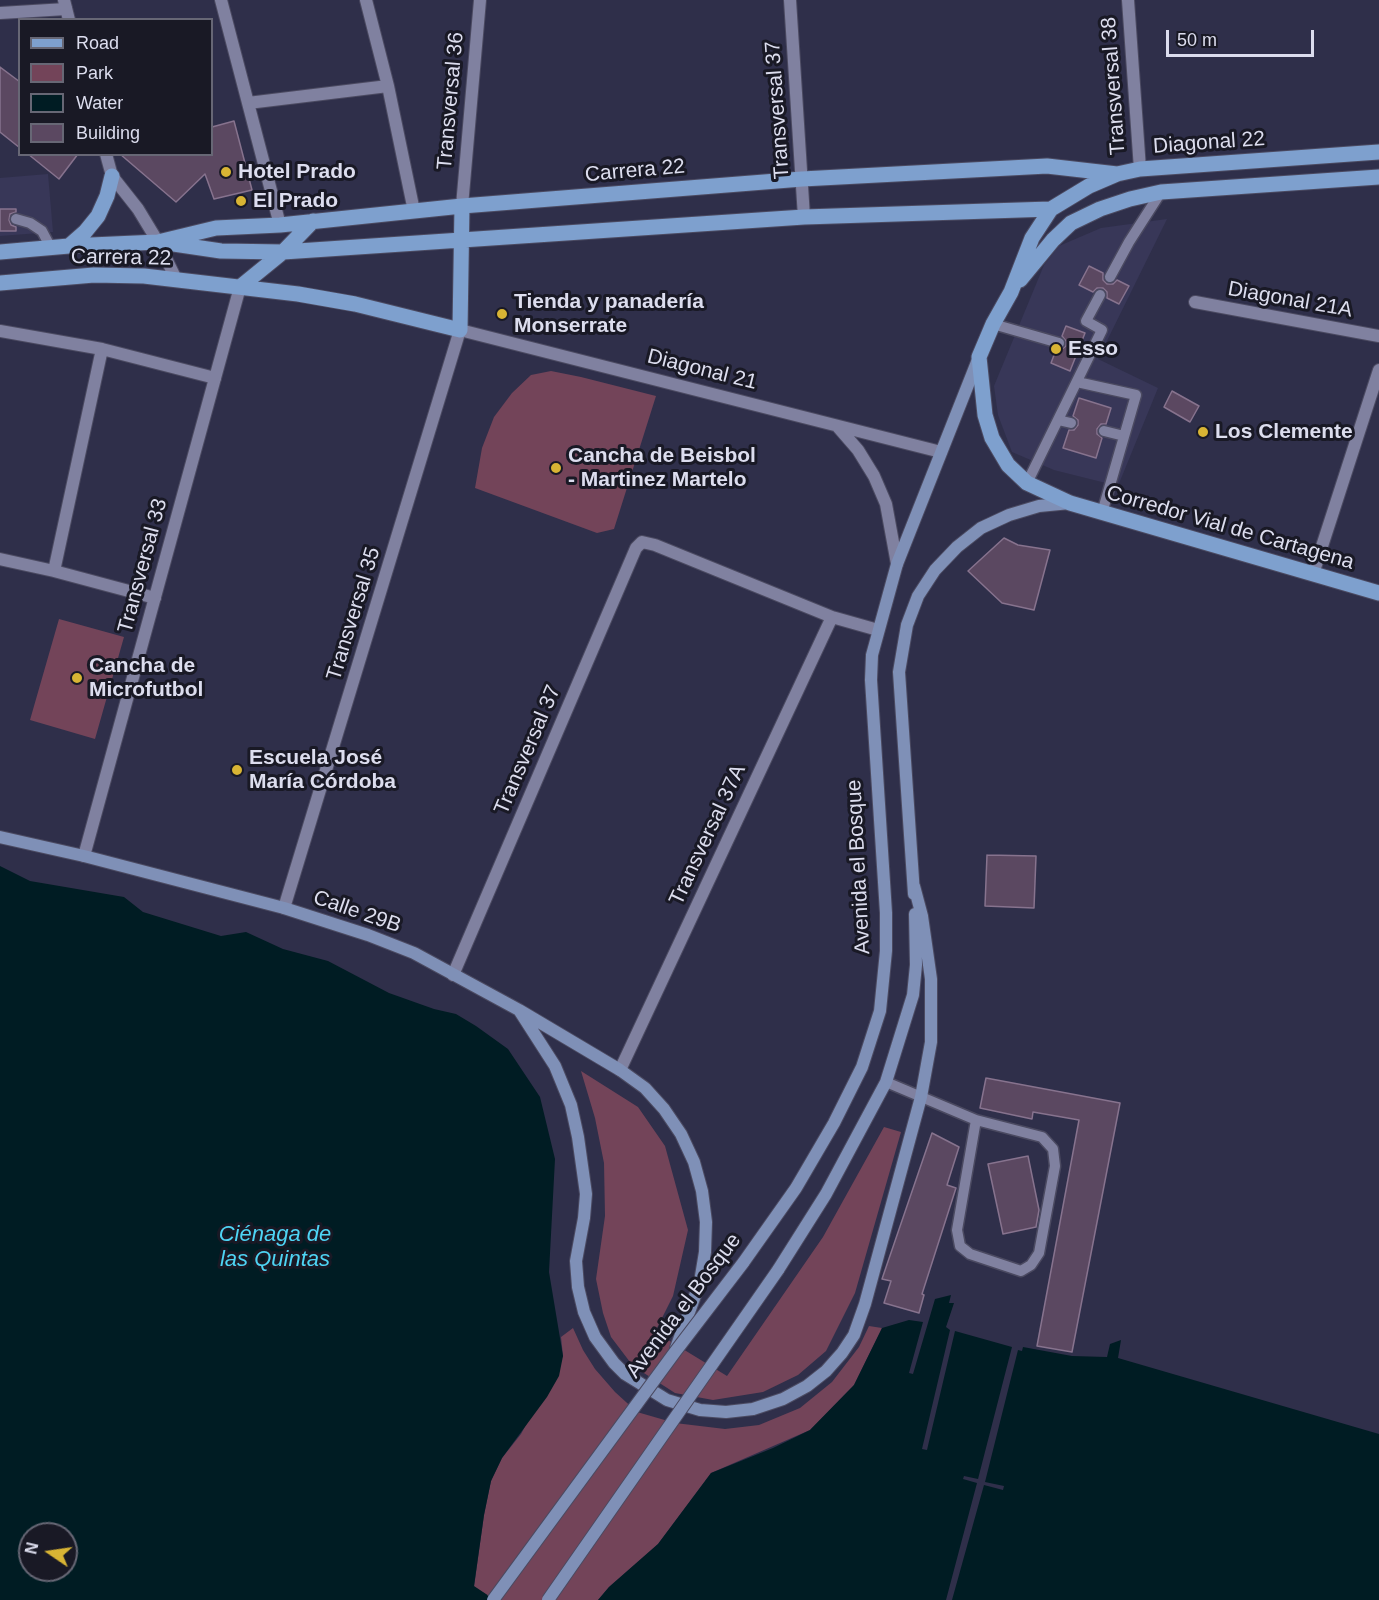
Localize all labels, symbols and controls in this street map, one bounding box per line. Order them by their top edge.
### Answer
street label: Transversal 38 [1097,16,1131,156]
legend [18,18,213,156]
scale bar [1169,18,1318,56]
text: 50 m [1177,30,1217,50]
street label: Transversal 36 [432,31,470,171]
text: Road [76,33,119,53]
street label: Transversal 37 [761,40,795,180]
text: Park [76,63,113,83]
text: Water [76,93,123,113]
text: Building [76,123,140,143]
street label: Diagonal 22 [1152,127,1266,159]
street label: Carrera 22 [584,154,686,188]
place label: Hotel Prado [238,159,356,185]
marker: Hotel Prado [219,165,233,179]
place label: El Prado [253,188,338,214]
marker: El Prado [234,194,248,208]
street label: Carrera 22 [71,245,171,271]
street label: Diagonal 21A [1226,277,1354,323]
place label: Tienda y panadería Monserrate [514,289,704,339]
marker: Tienda y panadería Monserrate [495,307,509,321]
place label: Esso [1068,336,1118,362]
marker: Esso [1049,342,1063,356]
street label: Diagonal 21 [645,344,759,396]
place label: Los Clemente [1215,419,1353,445]
marker: Los Clemente [1196,425,1210,439]
place label: Cancha de Beisbol - Martinez Martelo [568,443,756,493]
marker: Cancha de Beisbol - Martinez Martelo [549,461,563,475]
street label: Corredor Vial de Cartagena [1103,481,1357,575]
street label: Transversal 33 [113,496,173,636]
street label: Transversal 35 [322,544,386,684]
place label: Cancha de Microfutbol [89,653,203,703]
marker: Cancha de Microfutbol [70,671,84,685]
street label: Transversal 37 [489,682,567,818]
place label: Escuela José María Córdoba [249,745,396,795]
street label: Transversal 37A [664,761,752,909]
marker: Escuela José María Córdoba [230,763,244,777]
street label: Avenida el Bosque [842,779,876,955]
street label: Calle 29B [310,885,404,939]
water label: Ciénaga de las Quintas [219,1222,331,1274]
street label: Avenida el Bosque [621,1229,747,1383]
north arrow [18,1522,78,1582]
text: N [22,1541,42,1556]

